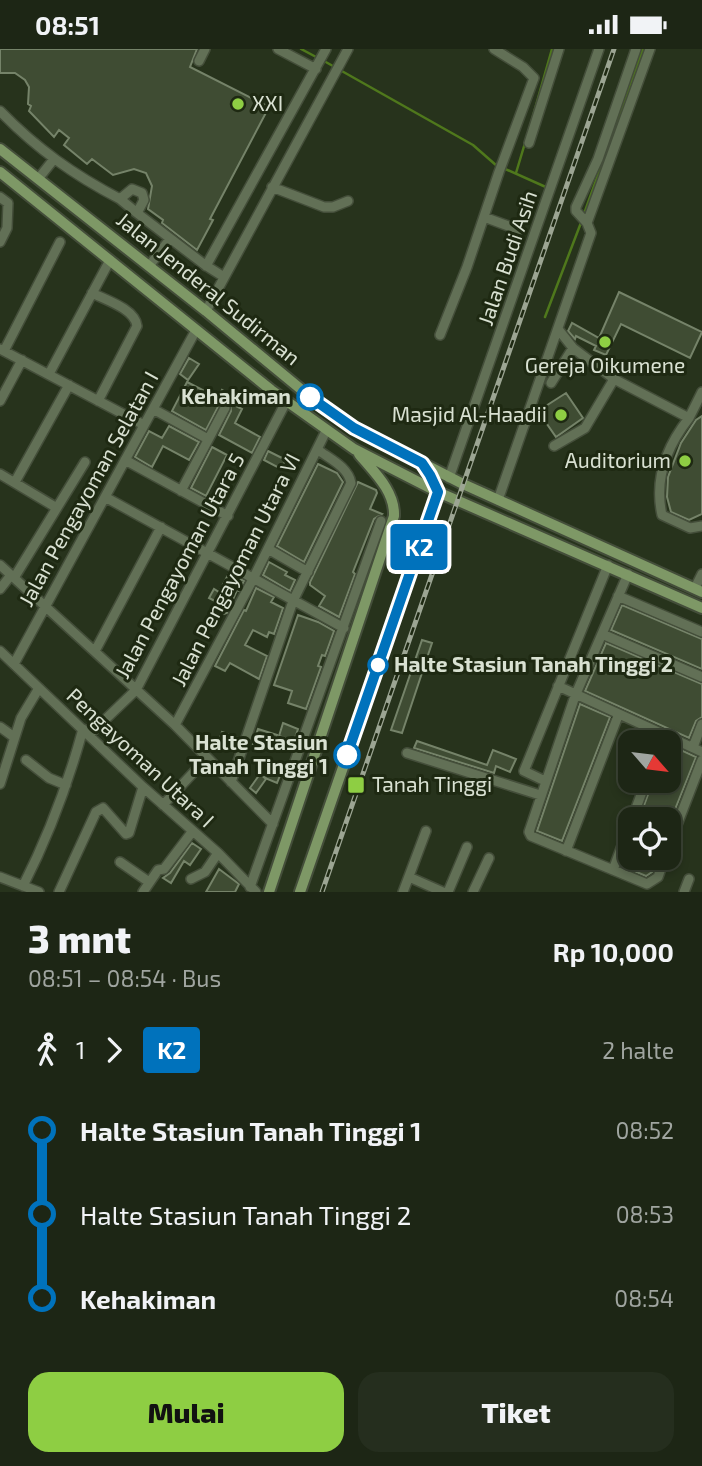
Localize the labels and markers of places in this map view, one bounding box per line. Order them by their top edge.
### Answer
place label: XXI [252,90,283,115]
marker: XXI [230,96,246,112]
marker: Gereja Oikumene [597,334,613,350]
place label: Gereja Oikumene [525,352,685,378]
place label: Kehakiman [181,383,291,408]
marker: Kehakiman [297,384,323,410]
place label: Masjid Al-Haadii [392,401,547,427]
marker: Masjid Al-Haadii [553,407,569,423]
place label: Auditorium [565,447,671,472]
marker: Auditorium [677,453,693,469]
place label: Halte Stasiun Tanah Tinggi 2 [394,651,673,676]
marker: Halte Stasiun Tanah Tinggi 2 [368,655,388,675]
place label: Halte Stasiun Tanah Tinggi 1 [189,729,328,778]
marker: Halte Stasiun Tanah Tinggi 1 [334,742,360,768]
place label: Tanah Tinggi [372,771,492,796]
marker: Tanah Tinggi [346,775,366,795]

